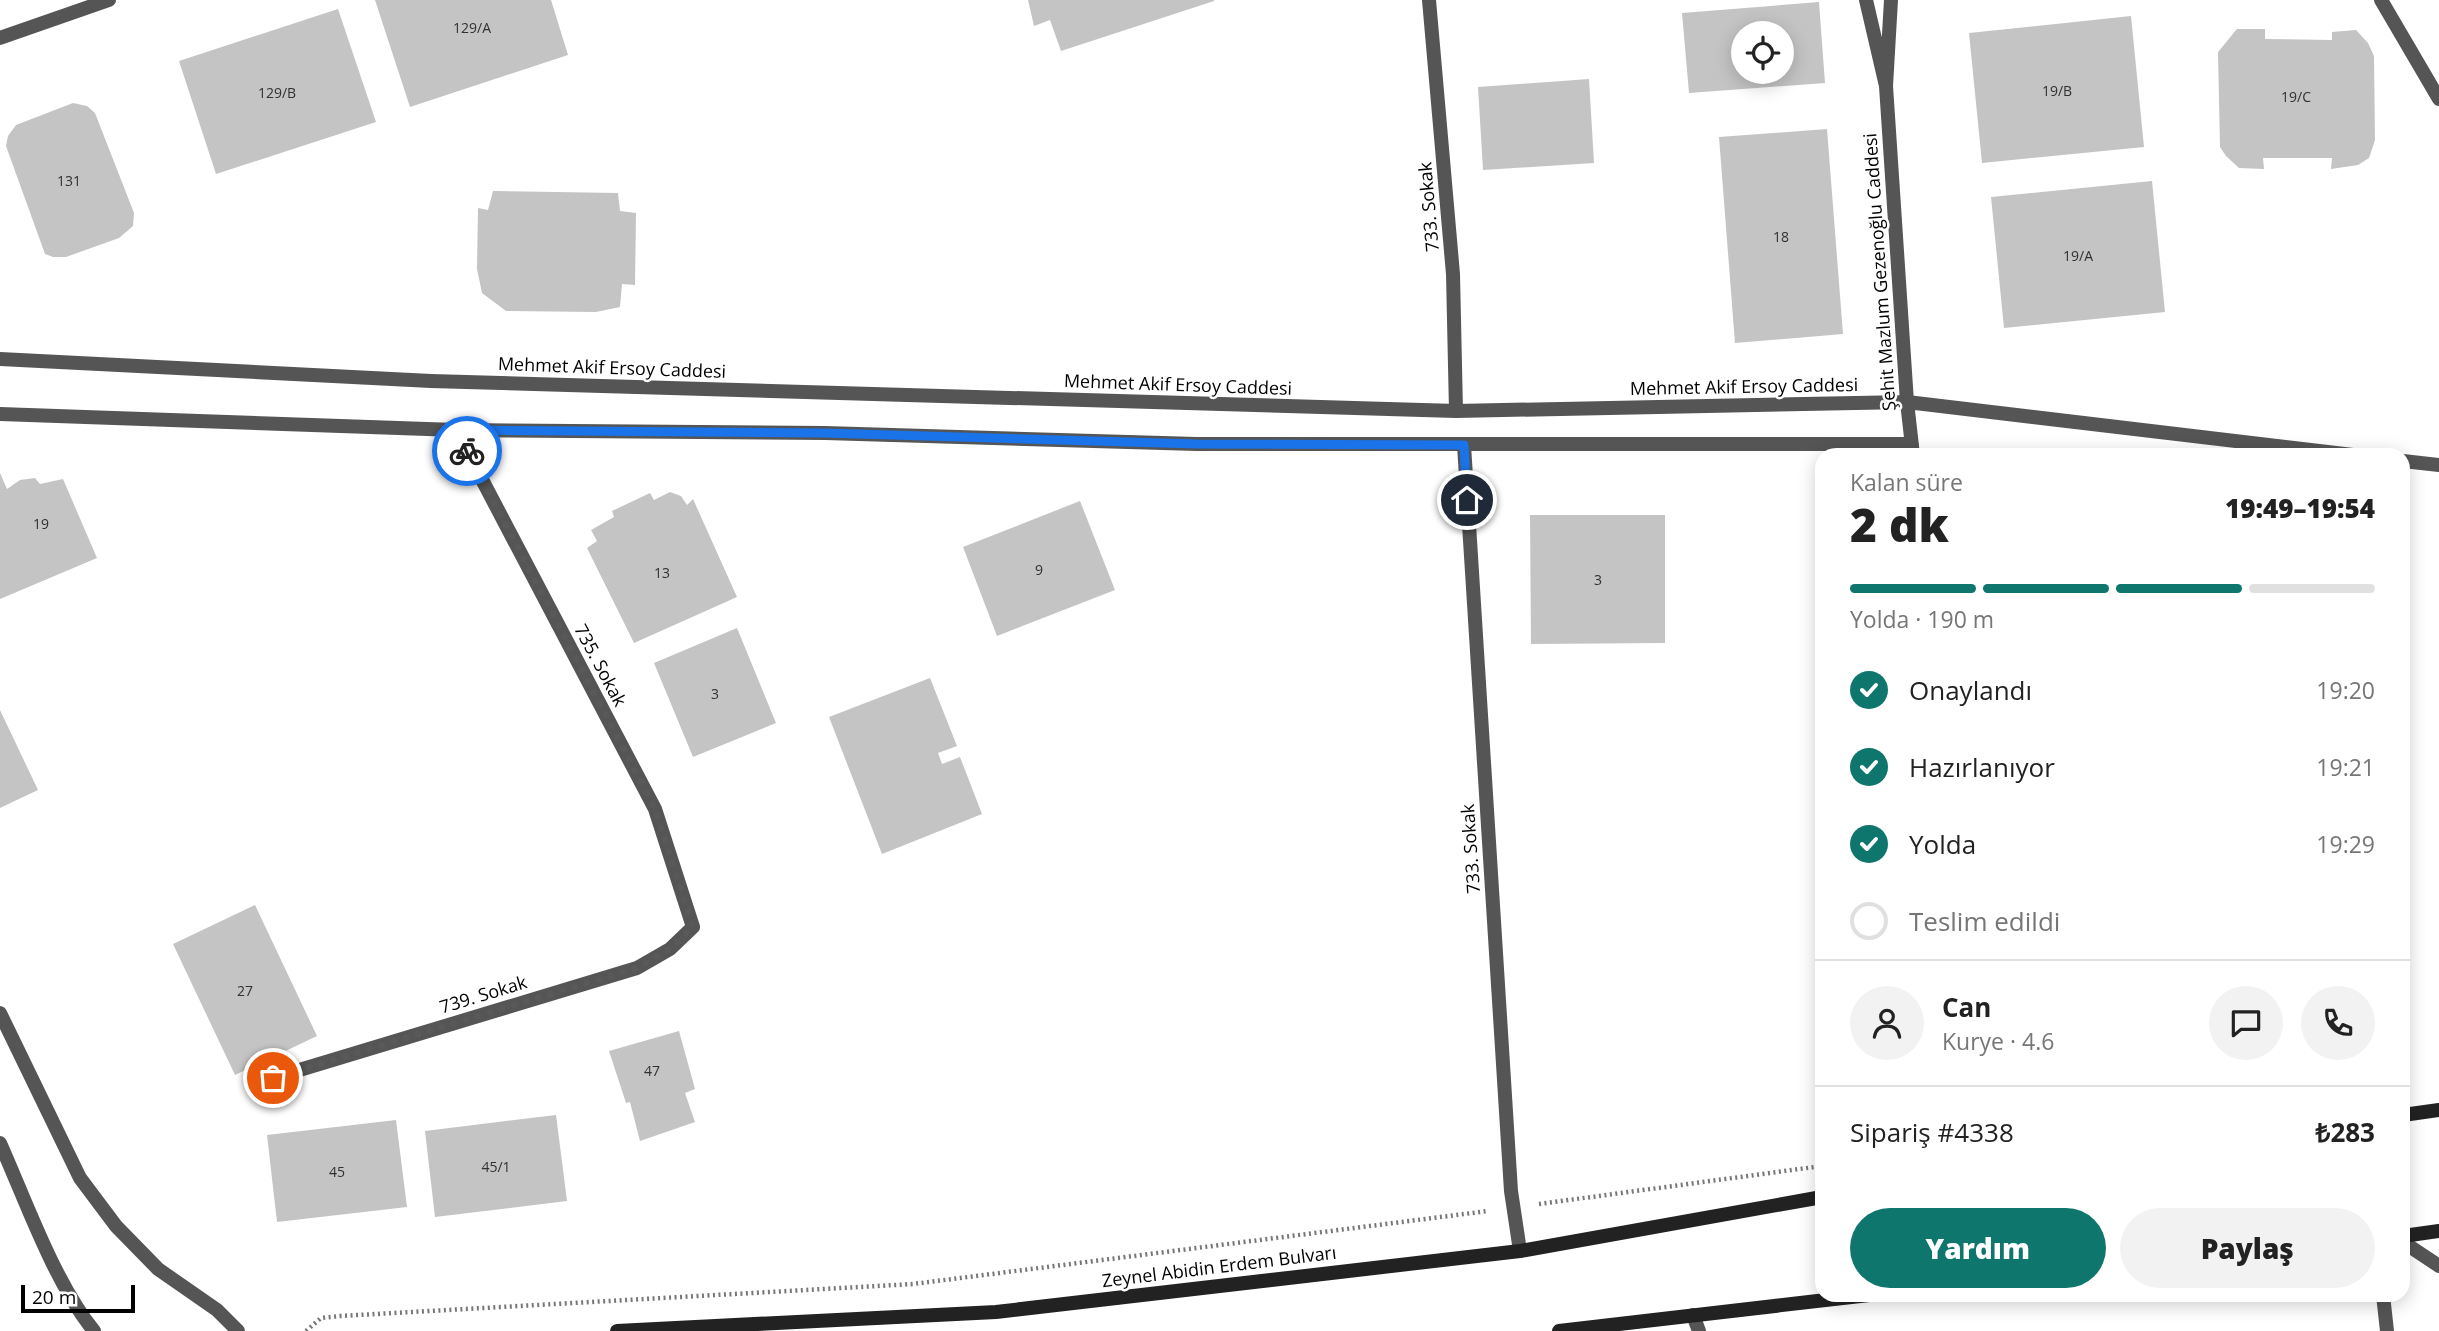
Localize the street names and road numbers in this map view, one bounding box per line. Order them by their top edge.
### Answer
street label: Şehit Mazlum Gezenoğlu Caddesi [1857,132,1901,412]
street label: 733. Sokak [1412,161,1444,253]
street label: Mehmet Akif Ersoy Caddesi [497,351,727,383]
street label: Mehmet Akif Ersoy Caddesi [1063,368,1293,400]
street label: Mehmet Akif Ersoy Caddesi [1630,372,1858,400]
street label: 735. Sokak [569,620,633,711]
street label: 733. Sokak [1455,803,1485,895]
street label: 739. Sokak [437,969,530,1019]
street label: Zeynel Abidin Erdem Bulvarı [1100,1240,1338,1292]

